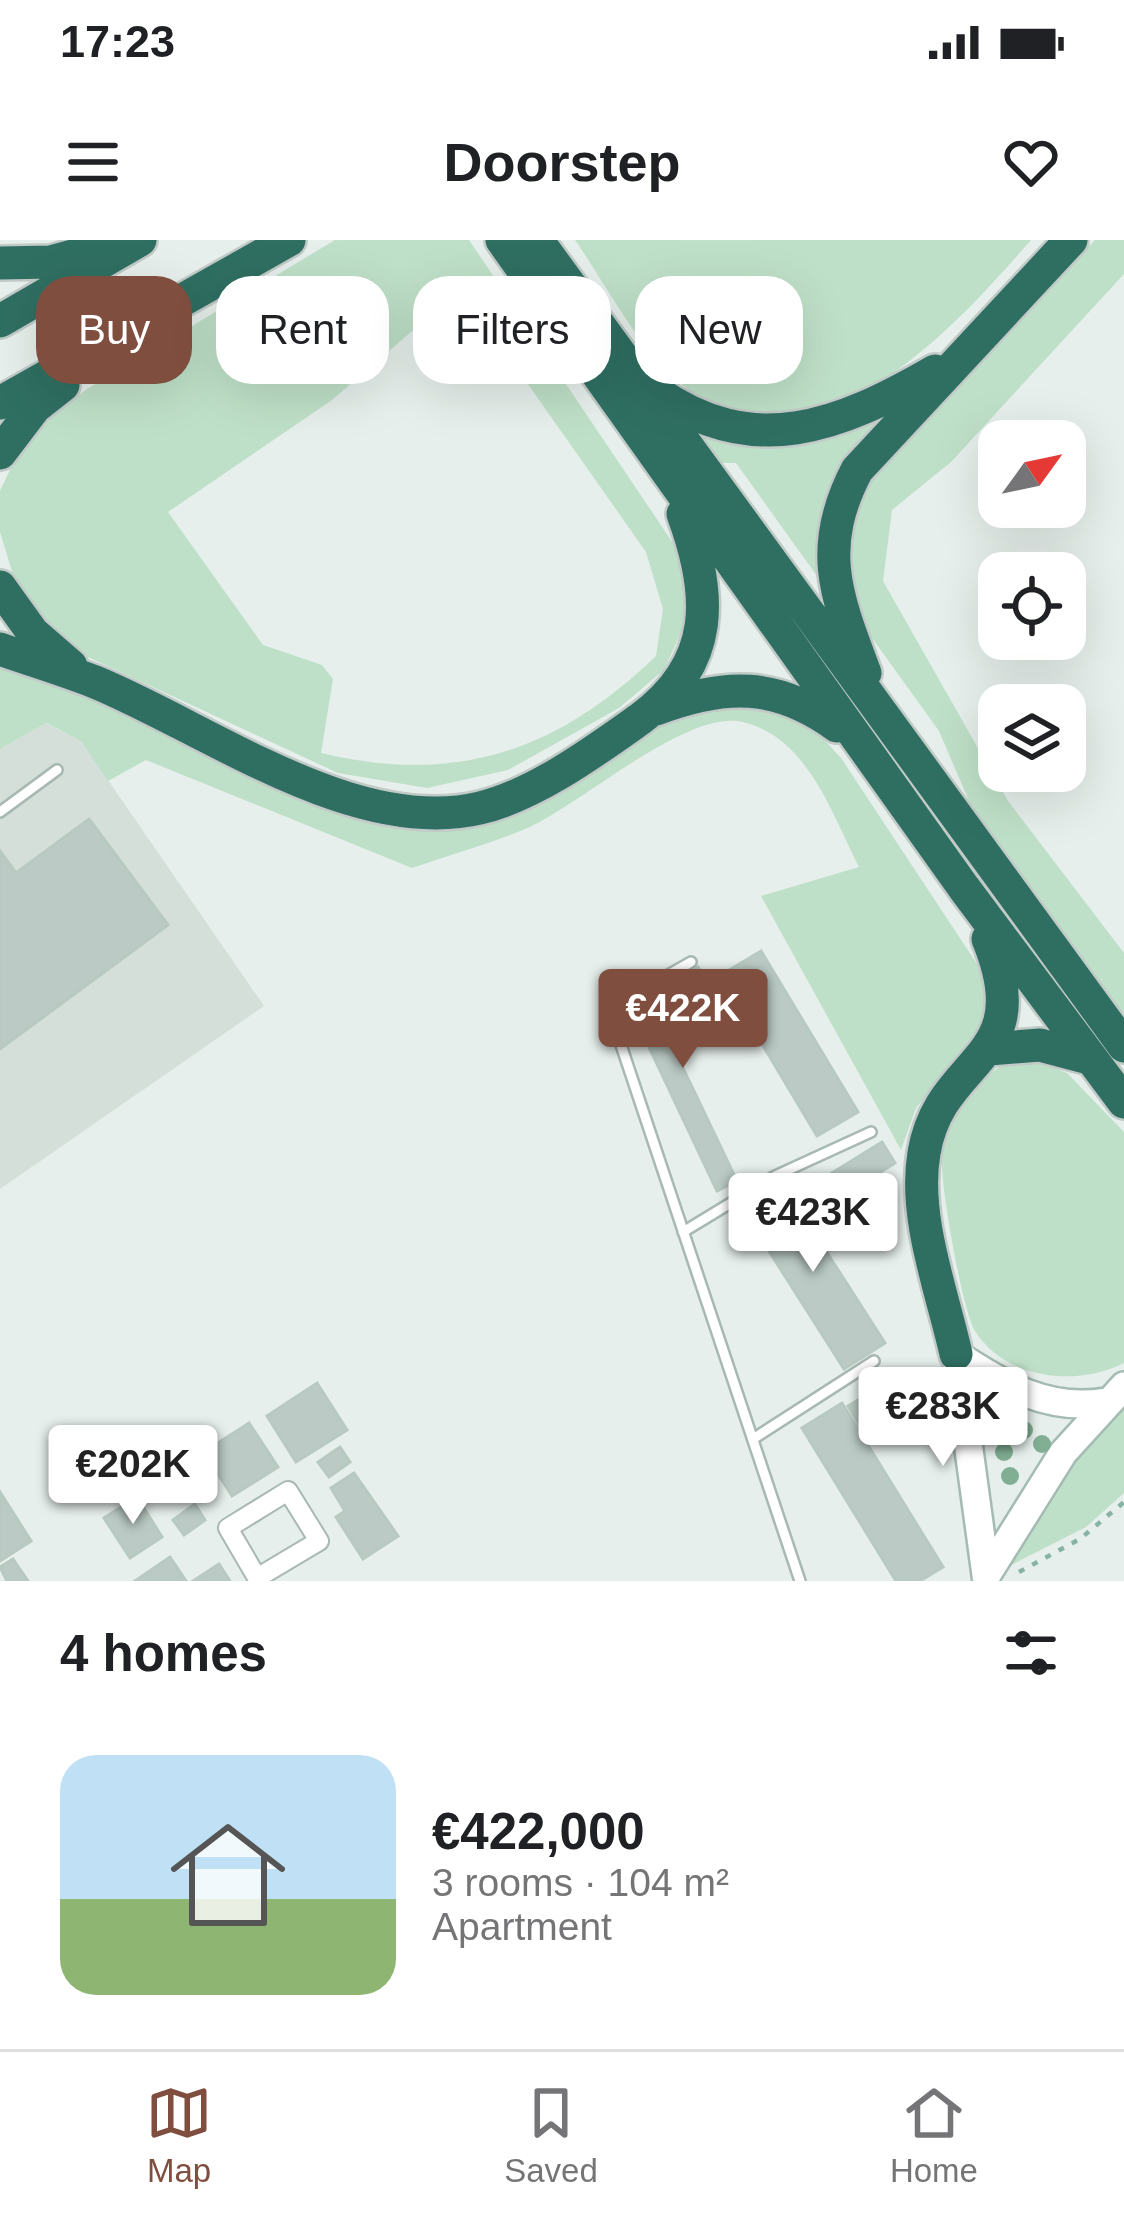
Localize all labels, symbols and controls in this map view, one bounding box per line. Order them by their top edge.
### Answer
text: 17:23 [60,16,175,67]
icon: menu [60,129,126,195]
icon: heart [998,129,1064,195]
text: Doorstep [443,132,681,192]
chip: Buy [36,276,192,384]
chip: Rent [216,276,389,384]
chip: Filters [413,276,611,384]
chip: New [635,276,803,384]
north arrow [978,420,1086,528]
map controls [978,420,1086,792]
button: locate [978,552,1086,660]
button: layers [978,684,1086,792]
pin: €422K [599,969,767,1071]
text: €422K [626,986,740,1029]
pin: €423K [729,1173,897,1275]
text: €423K [756,1190,870,1233]
pin: €283K [859,1367,1027,1469]
text: €283K [886,1384,1000,1427]
pin: €202K [49,1425,217,1527]
text: €202K [76,1442,190,1485]
icon: filters [998,1620,1064,1686]
text: 4 homes [60,1625,267,1682]
icon: home [156,1803,300,1947]
text: €422,000 [432,1803,645,1860]
text: 3 rooms · 104 m² [432,1861,729,1904]
text: Apartment [432,1905,612,1948]
tab: Map [146,2080,212,2190]
tab: Saved [504,2080,598,2190]
tab: Home [890,2080,978,2190]

